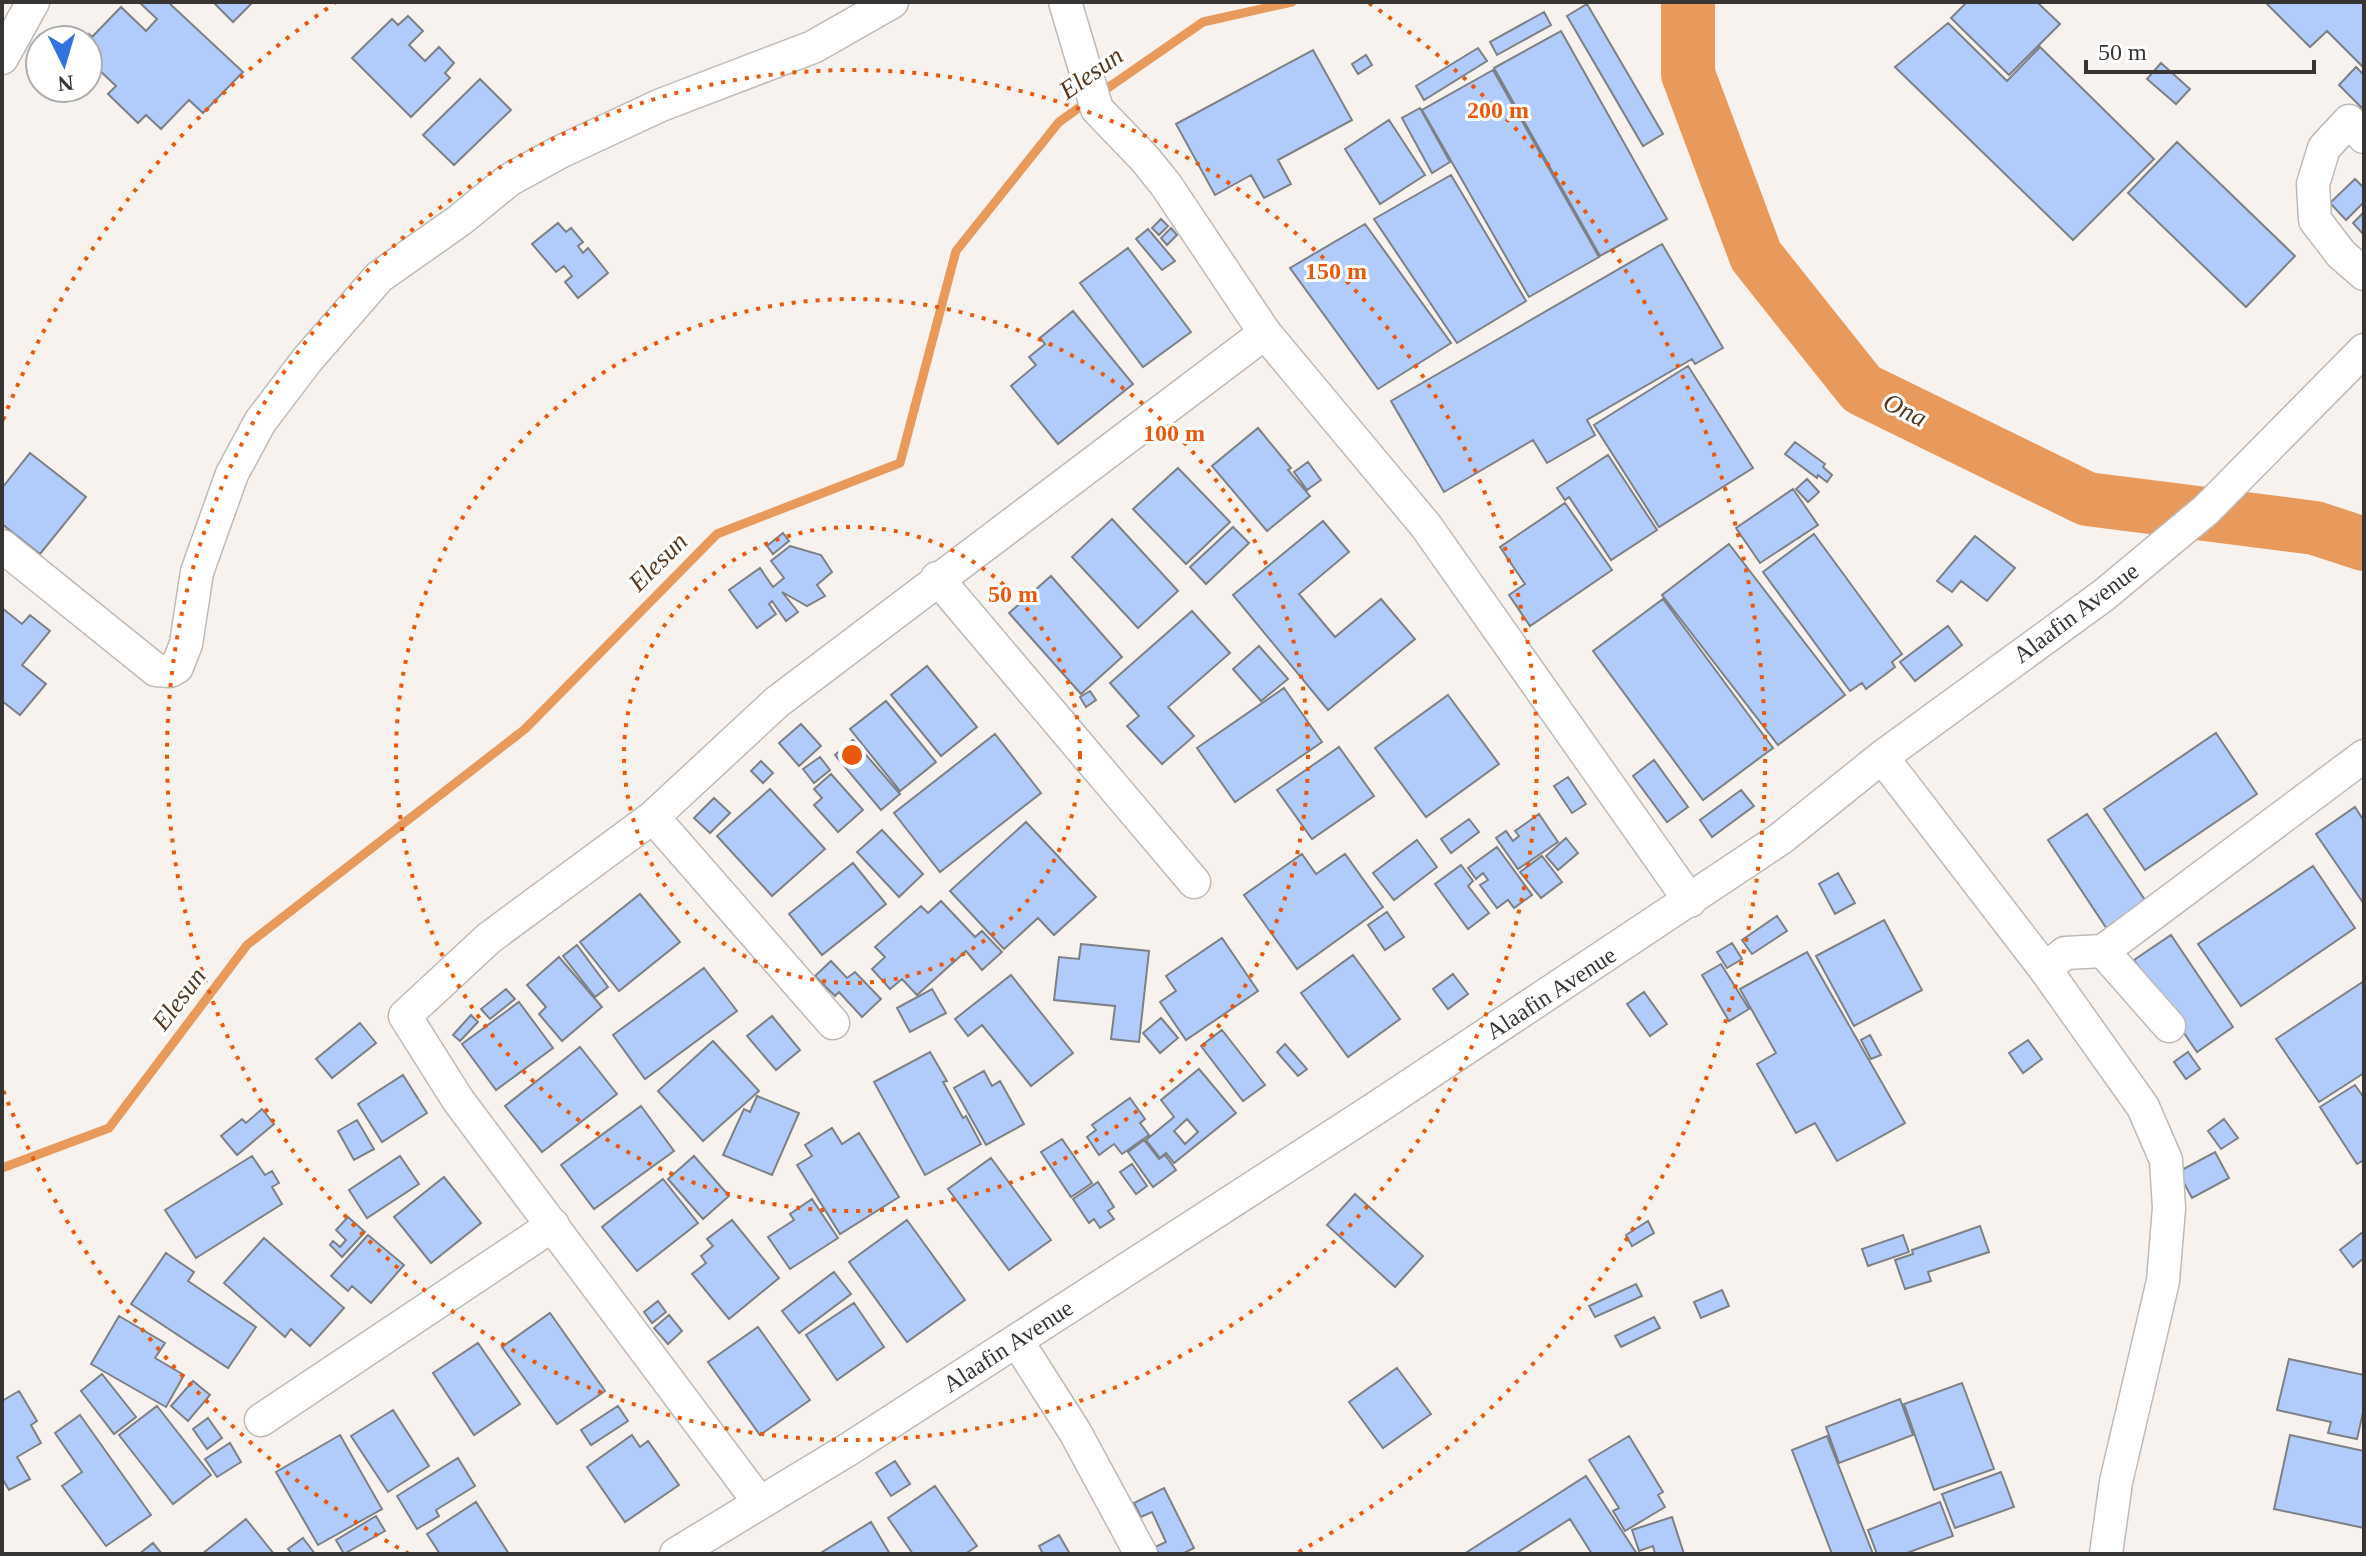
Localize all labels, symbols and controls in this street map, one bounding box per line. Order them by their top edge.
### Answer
north arrow [24,24,104,104]
scale bar [2086,24,2314,74]
text: 50 m [2098,39,2147,65]
water label: Elesun [1053,41,1128,106]
text: N [57,70,75,97]
text: 200 m [1467,97,1529,123]
text: 150 m [1305,258,1367,284]
water label: Ona [1879,387,1931,433]
text: 100 m [1143,420,1205,446]
water label: Elesun [622,527,693,598]
street label: Alaafin Avenue [2008,558,2144,668]
text: 50 m [988,581,1038,607]
centre of rings [838,741,866,769]
street label: Alaafin Avenue [1481,941,1621,1045]
water label: Elesun [146,962,212,1037]
street label: Alaafin Avenue [938,1294,1078,1398]

